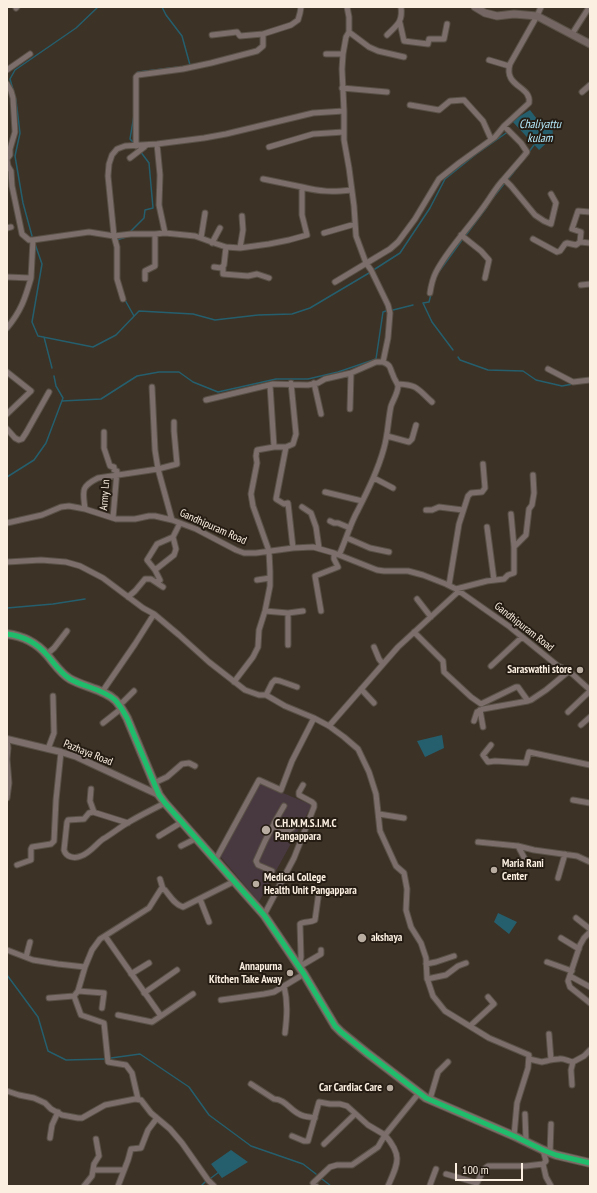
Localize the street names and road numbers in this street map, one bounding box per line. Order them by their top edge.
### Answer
street label: Army Ln [97,479,113,511]
street label: Gandhipuram Road [177,506,249,548]
street label: Gandhipuram Road [492,600,556,654]
street label: Pazhaya Road [61,737,115,769]

